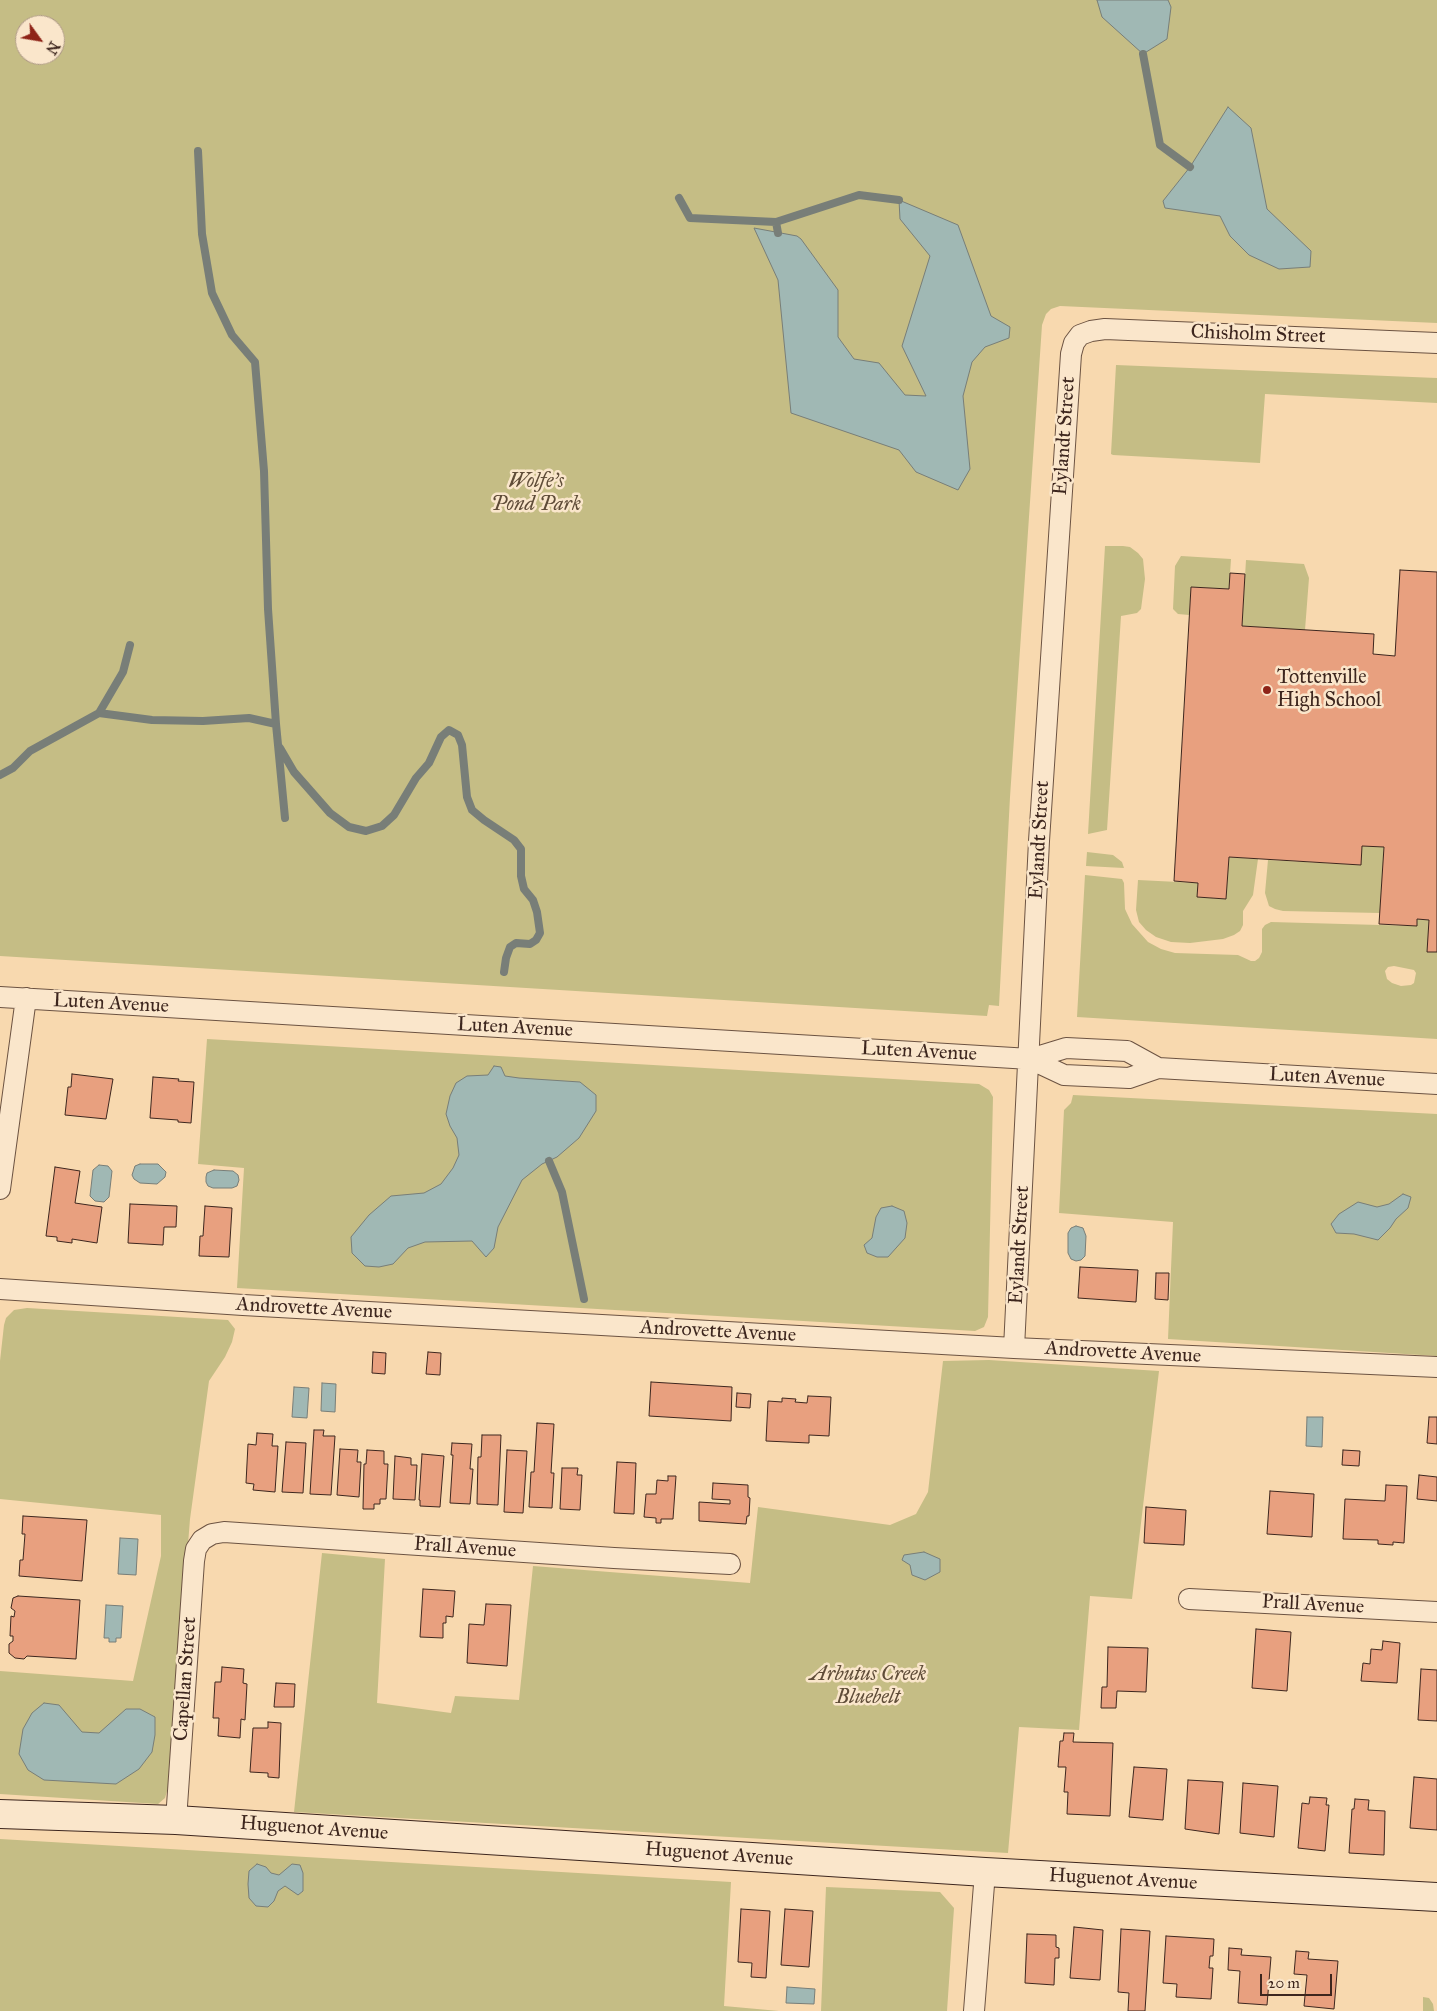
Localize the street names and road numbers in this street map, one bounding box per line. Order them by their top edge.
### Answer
street label: Chisholm Street [1190,321,1326,349]
street label: Eylandt Street [1049,376,1081,496]
street label: Eylandt Street [1025,780,1055,900]
street label: Luten Avenue [52,989,170,1019]
street label: Luten Avenue [456,1013,574,1043]
street label: Luten Avenue [860,1037,978,1067]
street label: Luten Avenue [1268,1063,1386,1093]
street label: Eylandt Street [1005,1185,1035,1305]
street label: Androvette Avenue [235,1293,393,1325]
street label: Androvette Avenue [639,1316,797,1348]
street label: Androvette Avenue [1044,1337,1202,1369]
street label: Prall Avenue [413,1532,517,1564]
street label: Prall Avenue [1261,1590,1365,1620]
street label: Capellan Street [170,1616,202,1742]
street label: Huguenot Avenue [239,1812,389,1846]
street label: Huguenot Avenue [644,1838,794,1872]
street label: Huguenot Avenue [1048,1864,1198,1896]

